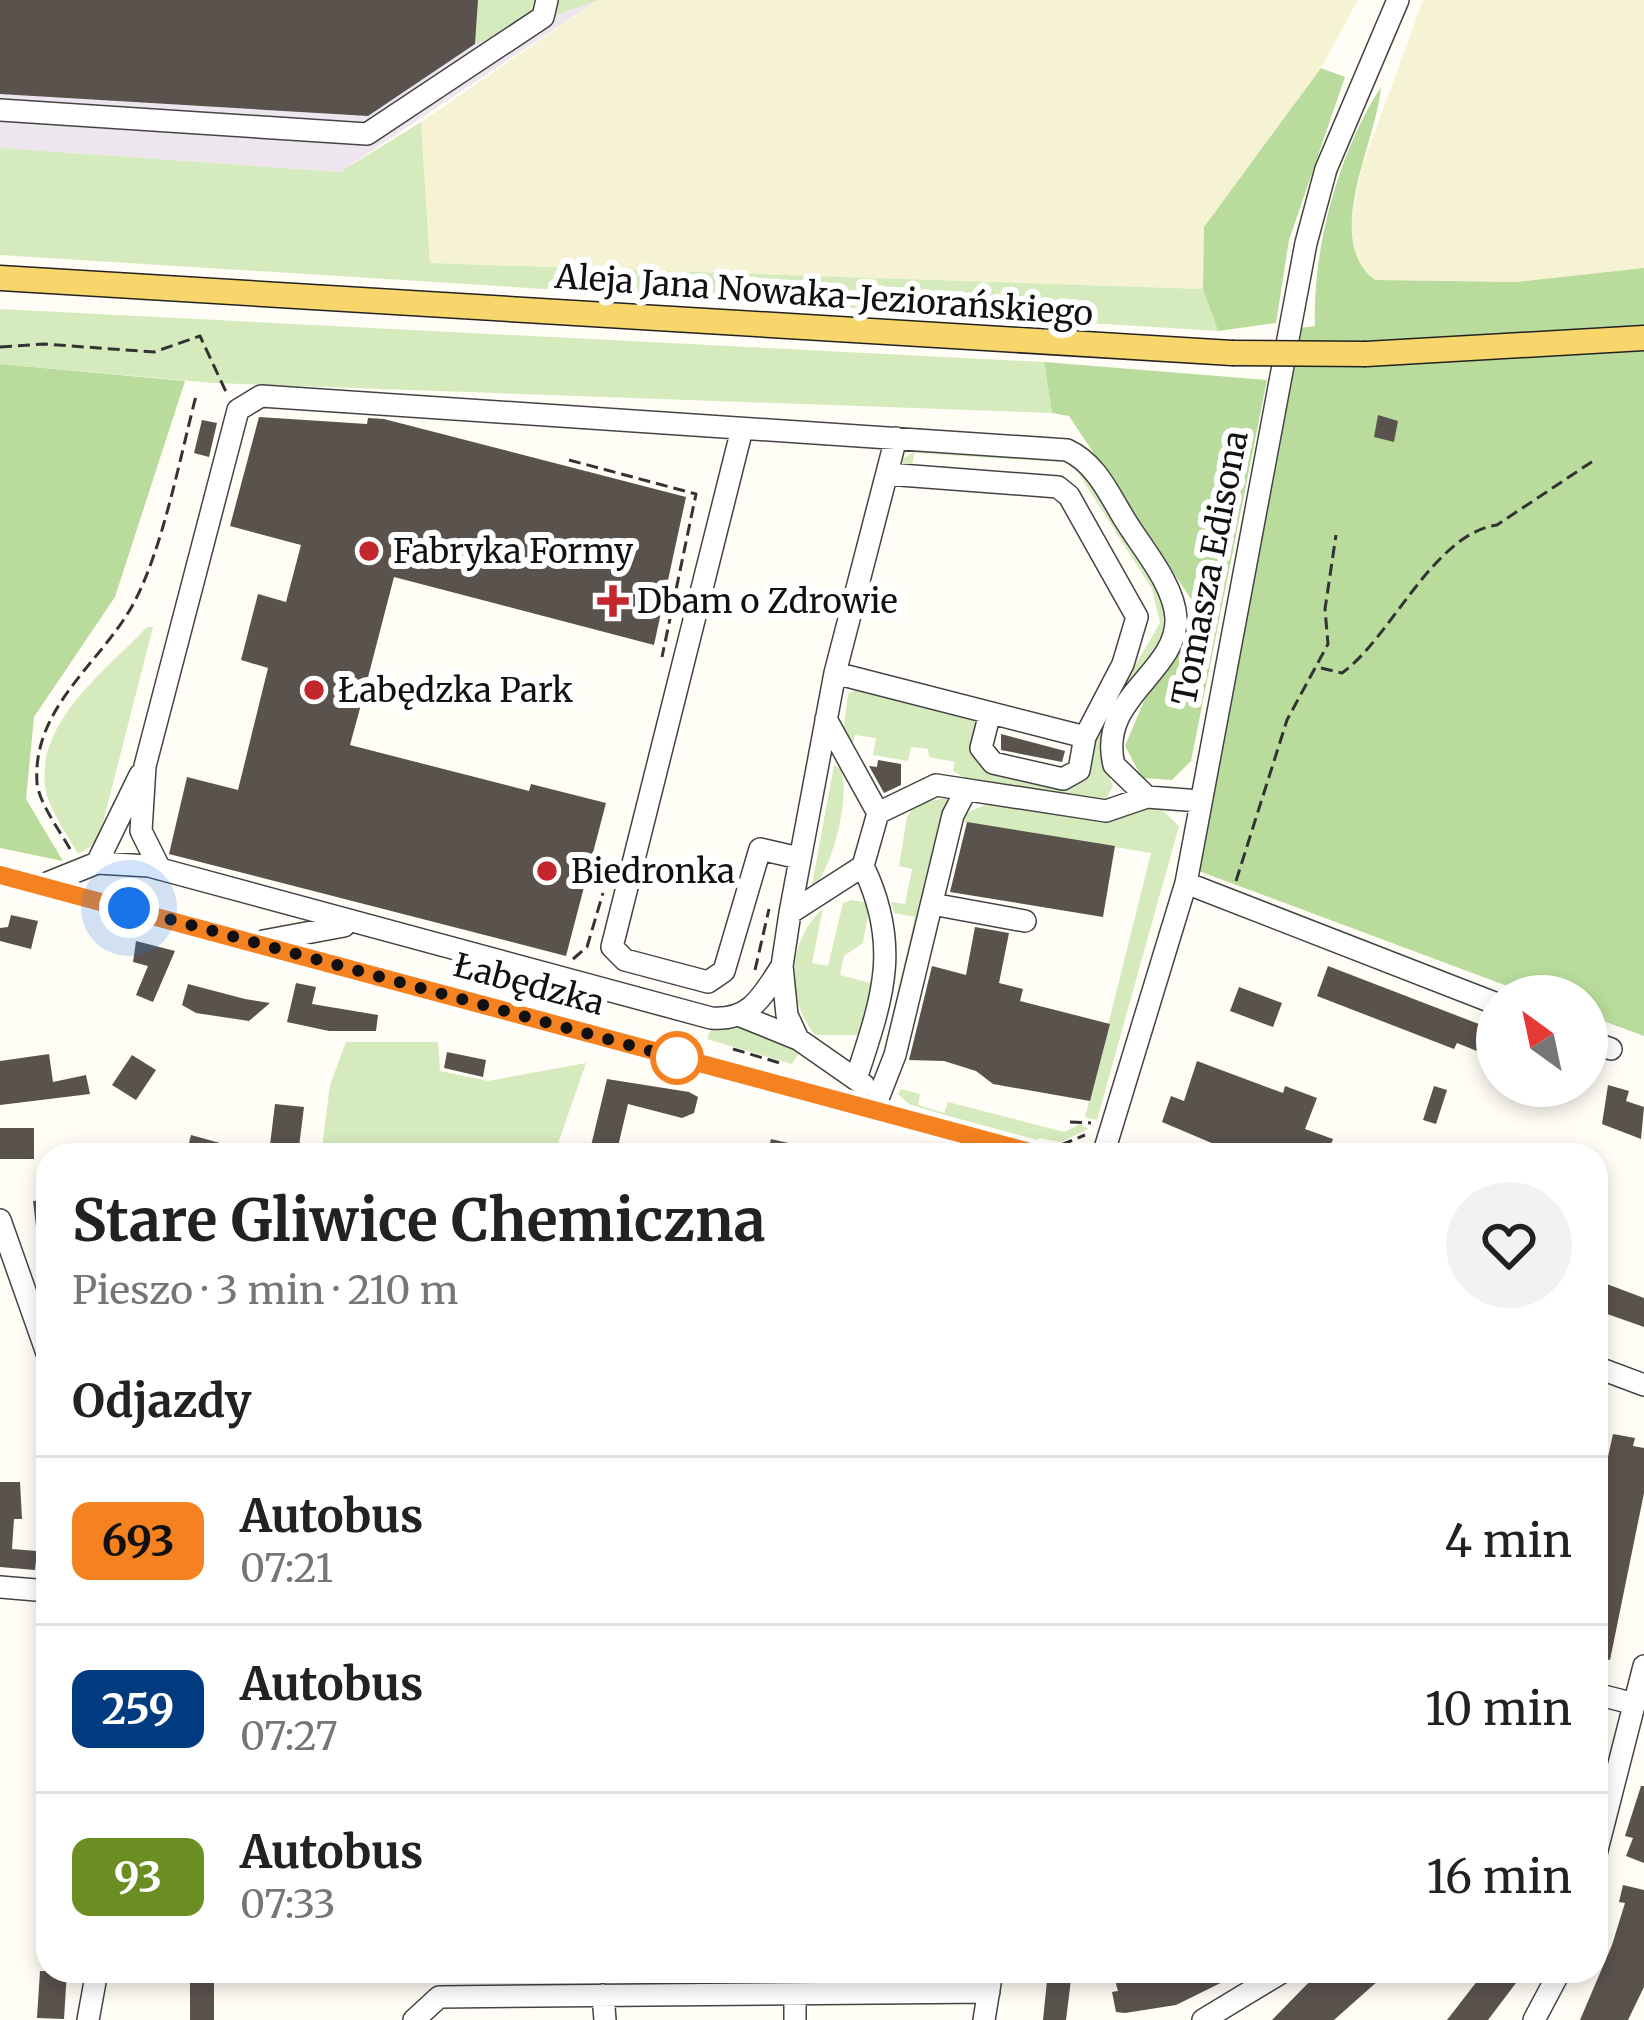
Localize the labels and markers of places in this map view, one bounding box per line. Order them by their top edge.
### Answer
place label: Fabryka Formy [393,531,634,572]
marker: Fabryka Formy [356,538,382,564]
place label: Dbam o Zdrowie [637,581,898,622]
marker: Dbam o Zdrowie [600,588,626,614]
place label: Łabędzka Park [338,670,573,711]
marker: Łabędzka Park [301,677,327,703]
place label: Biedronka [571,851,735,892]
marker: Biedronka [534,858,560,884]
unlabelled marker [652,1033,702,1083]

